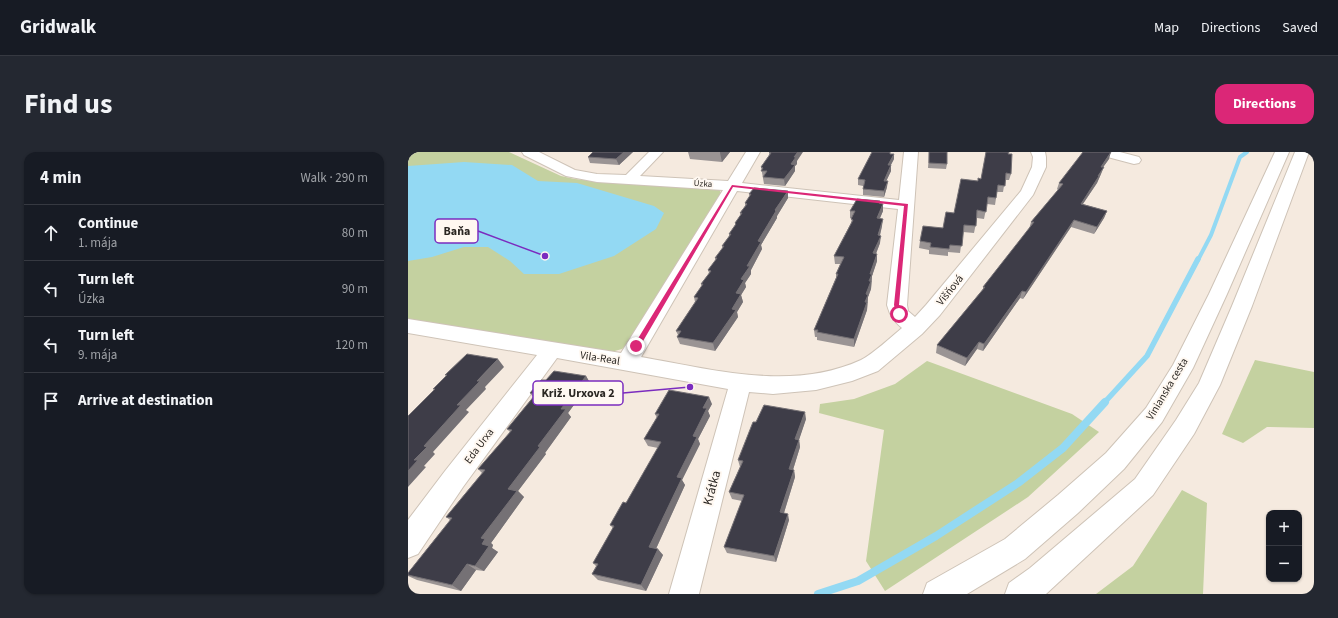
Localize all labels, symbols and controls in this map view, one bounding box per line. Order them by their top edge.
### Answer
text: Gridwalk [20,14,96,41]
text: Map [1154,18,1179,38]
text: Directions [1201,18,1260,38]
text: Saved [1282,18,1318,38]
text: Find us [24,84,112,124]
button: Directions [1215,84,1314,124]
text: 4 min [40,166,81,190]
text: Walk · 290 m [300,169,368,187]
street label: Úzka [693,177,713,191]
text: Continue [78,213,138,234]
callout: Baňa [435,219,478,243]
icon: ahead [40,222,62,244]
text: Baňa [444,223,470,240]
text: 80 m [342,224,368,242]
text: 1. mája [78,234,117,252]
text: Turn left [78,269,134,290]
street label: Višňová [933,272,967,308]
icon: left [40,278,62,300]
text: 90 m [342,280,368,298]
text: Úzka [78,290,105,308]
route start [890,305,908,323]
text: Turn left [78,325,134,346]
icon: left [40,334,62,356]
text: 120 m [335,336,368,354]
route end [627,337,645,355]
text: 9. mája [78,346,117,364]
street label: Vila-Real [579,347,621,369]
street label: Vinianska cesta [1143,355,1191,423]
callout: Križ. Urxova 2 [533,381,623,405]
text: Križ. Urxova 2 [541,385,615,402]
icon: arrive [40,390,62,412]
text: Arrive at destination [78,390,213,411]
street label: Eda Urxa [461,425,497,467]
street label: Krátka [699,469,725,507]
map controls [1266,510,1302,582]
button: + [1266,510,1302,546]
button: − [1266,546,1302,582]

